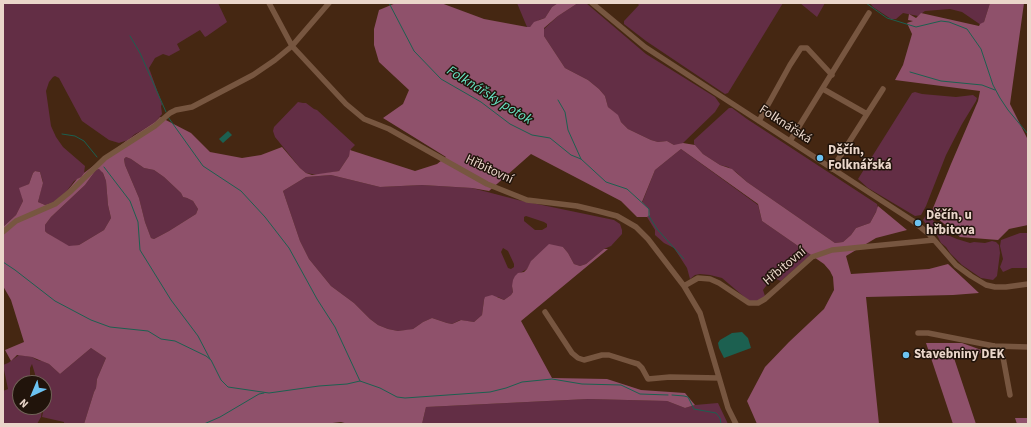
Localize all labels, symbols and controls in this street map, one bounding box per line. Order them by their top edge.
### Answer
water label: Folknářský potok [443,63,535,129]
street label: Folknářská [756,102,814,148]
place label: Děčín, Folknářská [828,143,892,174]
street label: Hřbitovní [463,152,515,188]
marker: Děčín, Folknářská [815,153,825,163]
place label: Děčín, u hřbitova [926,208,975,239]
marker: Děčín, u hřbitova [913,218,923,228]
street label: Hřbitovní [760,245,810,289]
place label: Stavebniny DEK [914,347,1004,363]
marker: Stavebniny DEK [901,350,911,360]
north arrow [12,375,52,415]
text: N [16,395,32,411]

